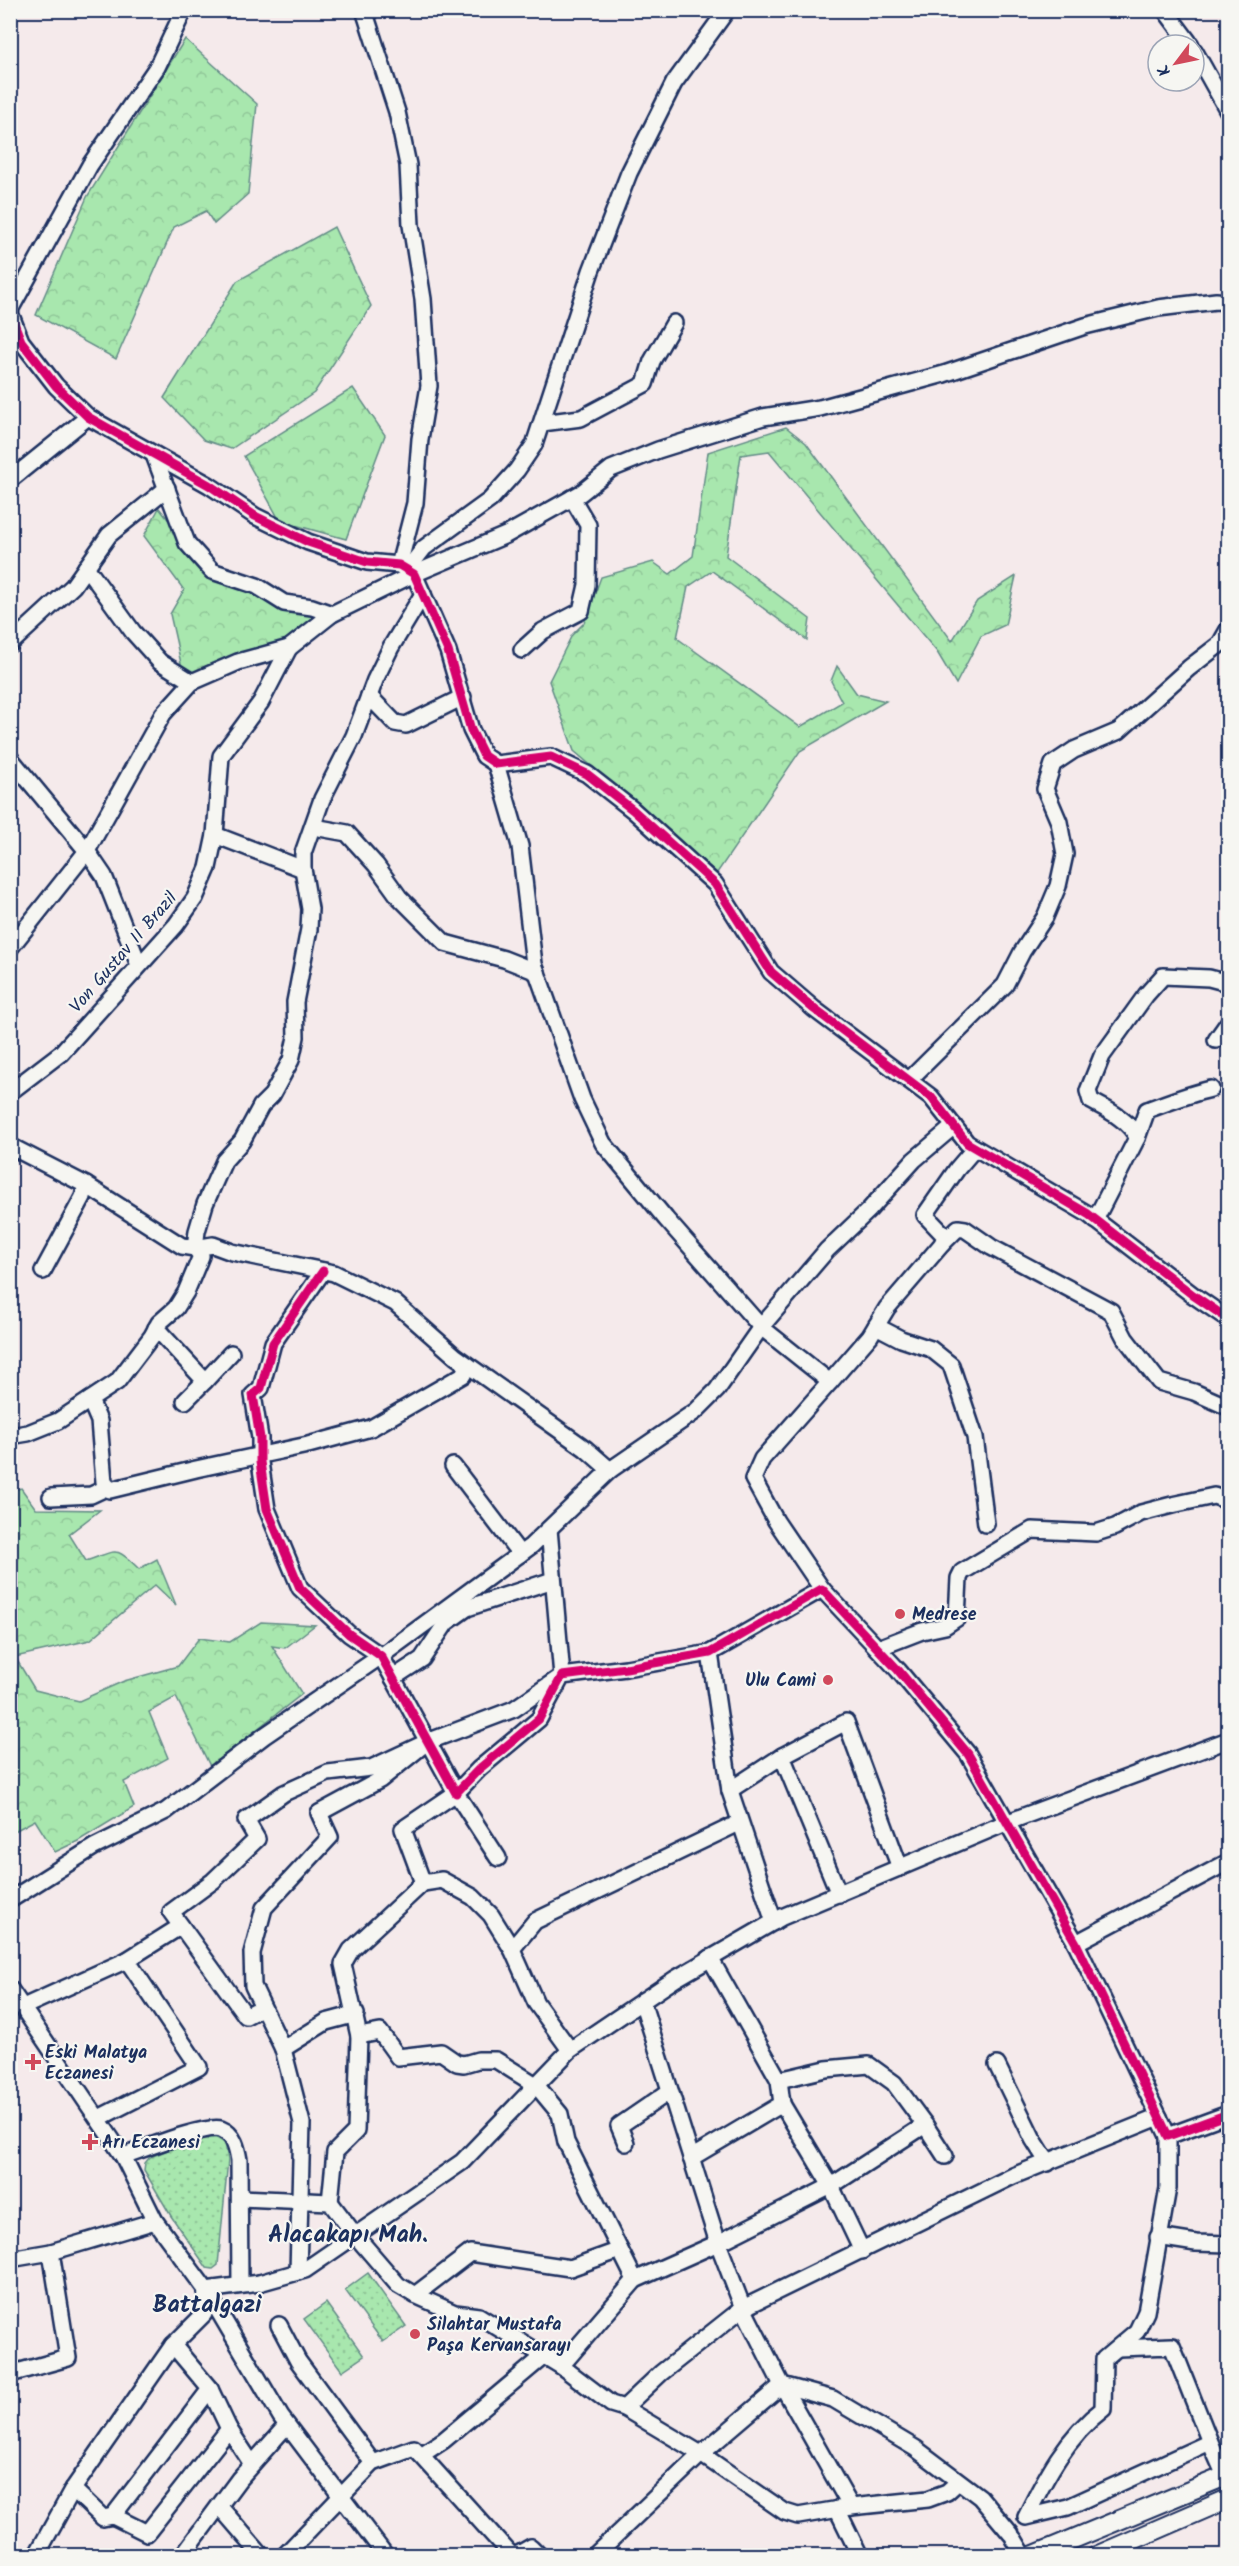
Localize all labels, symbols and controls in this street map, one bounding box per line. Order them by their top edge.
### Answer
north arrow [1146,33,1206,93]
text: K [1151,59,1178,81]
street label: Von Gustav II Brazil [63,885,186,1020]
place label: Medrese [912,1601,977,1630]
marker: Medrese [893,1607,907,1621]
place label: Ulu Cami [745,1667,816,1696]
marker: Ulu Cami [821,1673,835,1687]
place label: Eski Malatya Eczanesi [45,2039,147,2089]
marker: Eski Malatya Eczanesi [26,2055,40,2069]
place label: Arı Eczanesi [102,2129,200,2158]
marker: Arı Eczanesi [83,2135,97,2149]
district label: Alacakapı Mah. [268,2216,428,2255]
district label: Battalgazi [152,2286,262,2325]
place label: Silahtar Mustafa Paşa Kervansarayı [427,2311,571,2361]
marker: Silahtar Mustafa Paşa Kervansarayı [408,2327,422,2341]

